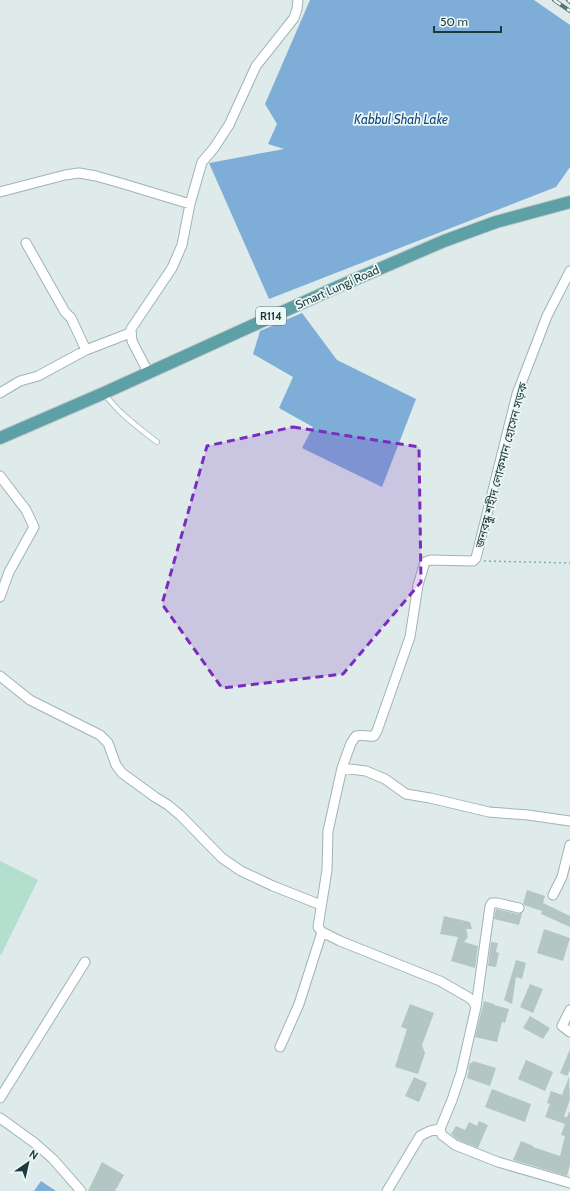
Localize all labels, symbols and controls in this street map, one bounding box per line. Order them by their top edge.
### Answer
scale bar [434,8,501,34]
text: 50 m [440,14,468,29]
water label: Kabbul Shah Lake [354,111,448,127]
street label: Smart Lungi Road [293,262,381,312]
road number: R114 [256,307,286,325]
street label: জনবন্ধু শহীদ লোকমান হোসেন সড়ক [471,380,532,551]
north arrow [8,1143,48,1183]
text: N [26,1147,41,1163]

